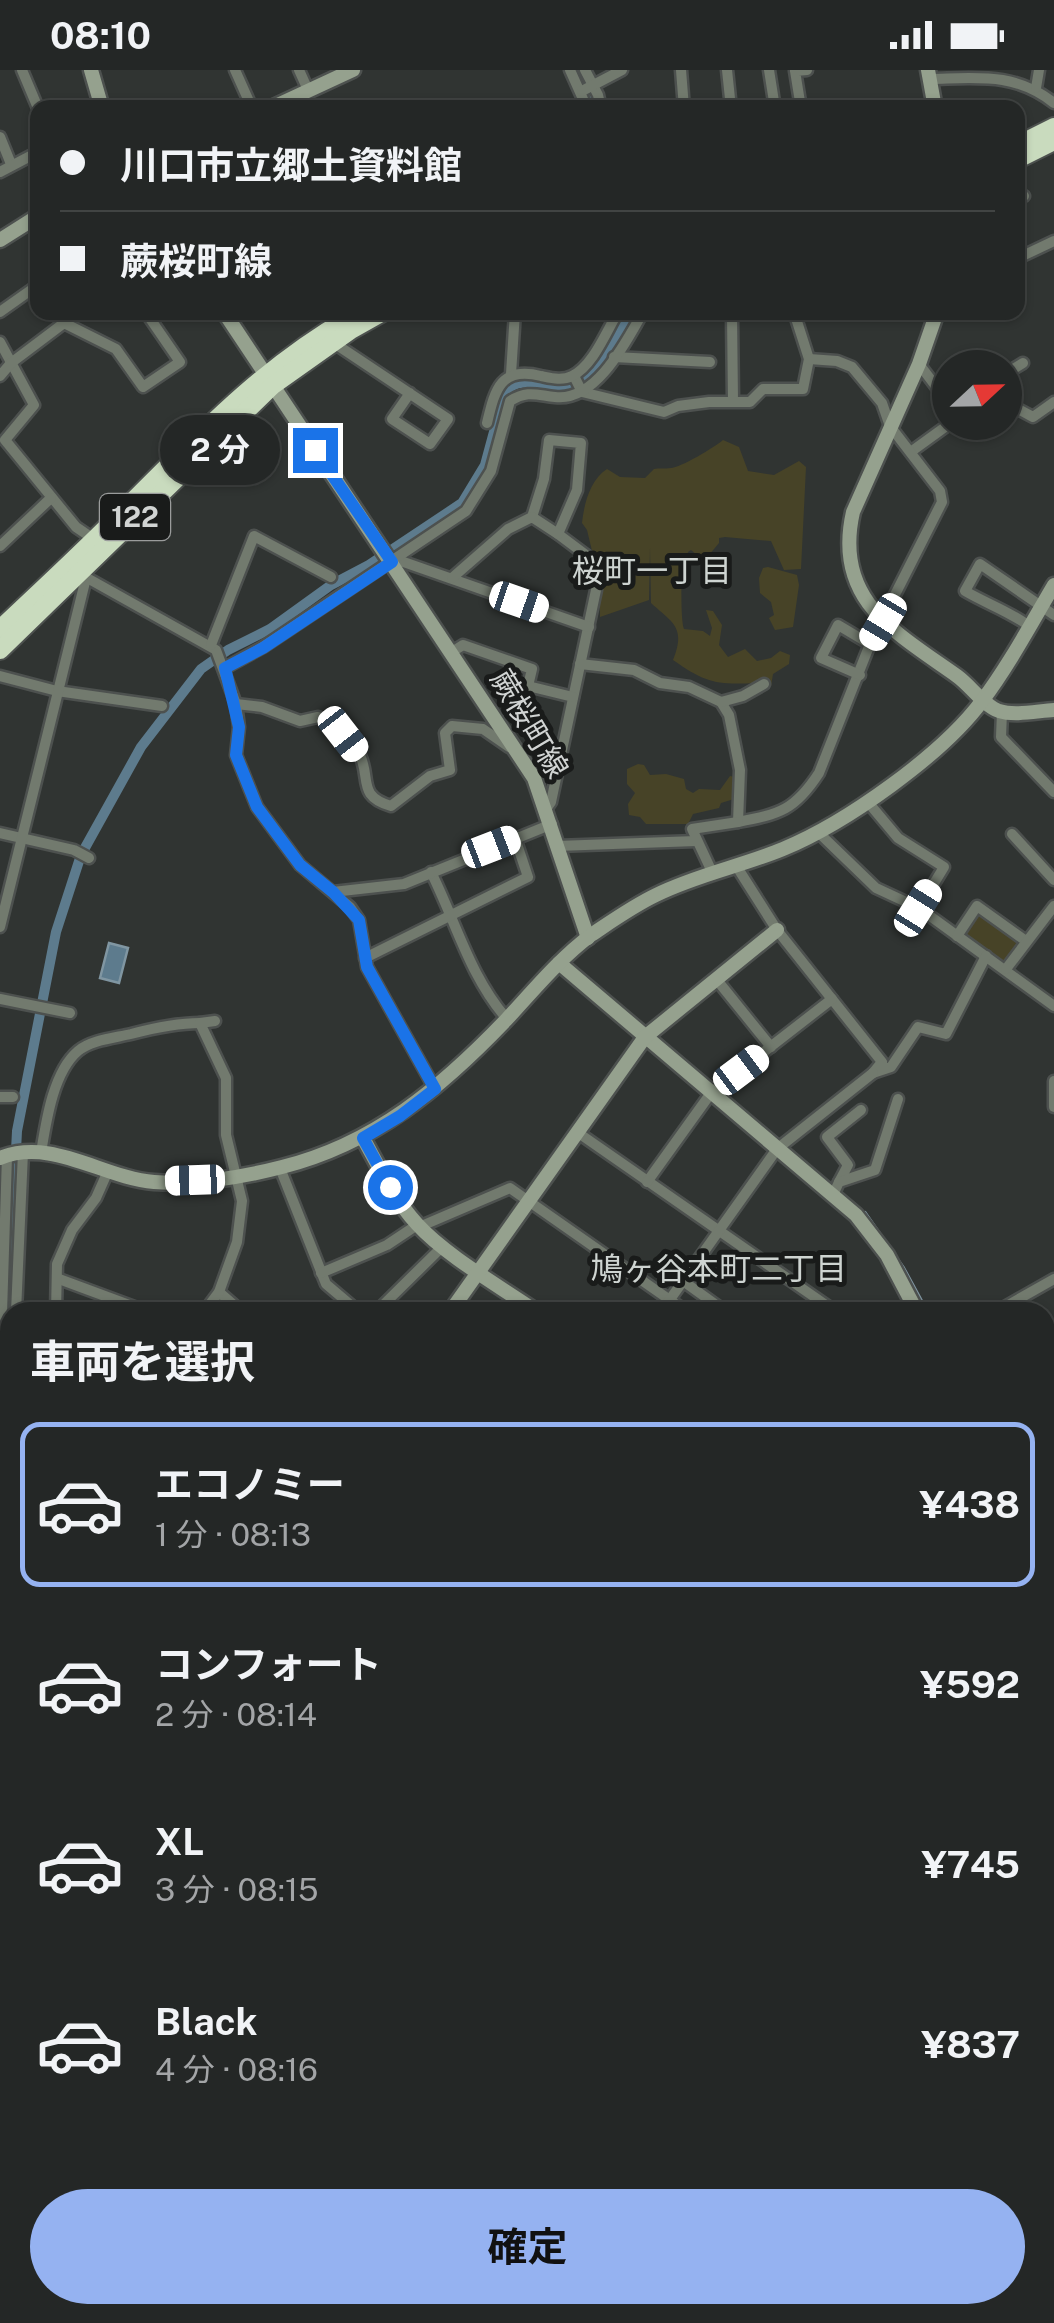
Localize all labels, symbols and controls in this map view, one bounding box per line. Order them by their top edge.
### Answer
text: 08:10 [50,13,151,58]
text: 川口市立郷土資料館 [120,143,462,188]
text: 蕨桜町線 [120,239,272,284]
north arrow [932,350,1022,440]
map controls [932,350,1022,440]
callout: 2 分 [160,415,280,485]
route end [293,428,338,473]
text: 2 分 [190,431,250,468]
road number: 122 [100,494,170,540]
district label: 桜町一丁目 [572,552,732,589]
car [486,578,552,626]
car [855,589,911,655]
street label: 蕨桜町線 [484,663,576,784]
car [313,701,373,767]
car [458,822,524,872]
car [889,875,947,941]
car [708,1040,774,1100]
car [164,1164,226,1196]
route start [368,1165,413,1210]
district label: 鳩ヶ谷本町二丁目 [591,1250,847,1287]
text: 車両を選択 [30,1335,255,1388]
icon: car [35,1460,125,1550]
text: エコノミー [155,1462,345,1507]
text: ¥438 [919,1482,1020,1527]
text: 1 分 · 08:13 [155,1516,311,1553]
icon: car [35,1640,125,1730]
text: コンフォート [155,1642,382,1687]
text: ¥592 [920,1662,1020,1707]
text: 2 分 · 08:14 [155,1696,317,1733]
text: XL [155,1819,204,1864]
icon: car [35,1820,125,1910]
text: ¥745 [922,1842,1020,1887]
text: 3 分 · 08:15 [155,1871,318,1908]
text: Black [155,1999,258,2044]
icon: car [35,2000,125,2090]
text: ¥837 [921,2022,1020,2067]
text: 4 分 · 08:16 [155,2051,318,2088]
button: 確定 [30,2189,1025,2304]

